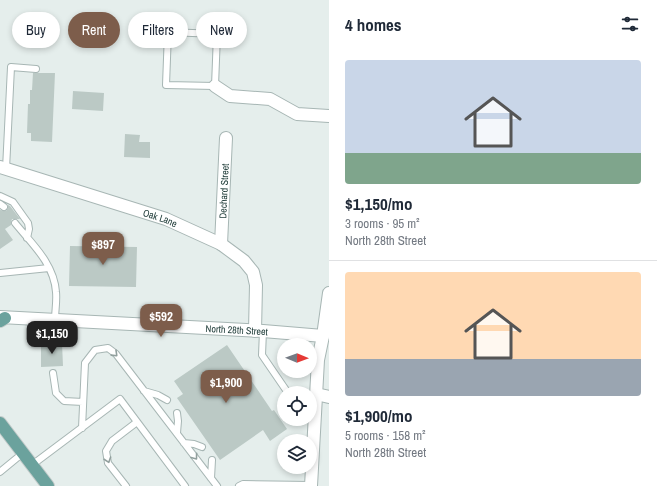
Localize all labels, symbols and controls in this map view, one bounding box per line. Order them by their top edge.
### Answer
chip: Buy [12,12,60,48]
chip: Rent [68,12,120,48]
chip: Filters [128,12,188,48]
chip: New [196,12,247,48]
text: 4 homes [345,13,402,36]
icon: filters [619,13,641,35]
icon: home [457,86,529,158]
street label: Dechard Street [216,162,231,219]
text: $1,150/mo [345,192,412,215]
street label: Oak Lane [141,206,180,230]
text: 3 rooms · 95 m² [345,215,420,232]
pin: $897 [79,232,127,266]
text: North 28th Street [345,232,426,249]
text: $897 [91,236,115,253]
icon: home [457,298,529,370]
pin: $592 [137,304,185,338]
text: $592 [149,308,173,325]
pin: $1,150 [19,321,85,355]
street label: North 28th Street [205,321,269,338]
text: $1,150 [36,325,68,342]
north arrow [277,338,317,378]
map controls [277,338,317,474]
one-way arrow [110,349,118,357]
pin: $1,900 [193,370,259,404]
text: $1,900 [210,374,242,391]
button: locate [277,386,317,426]
text: $1,900/mo [345,404,412,427]
text: 5 rooms · 158 m² [345,427,426,444]
button: layers [277,434,317,474]
text: North 28th Street [345,444,426,461]
one-way arrow [190,452,197,459]
one-way arrow [104,456,112,463]

